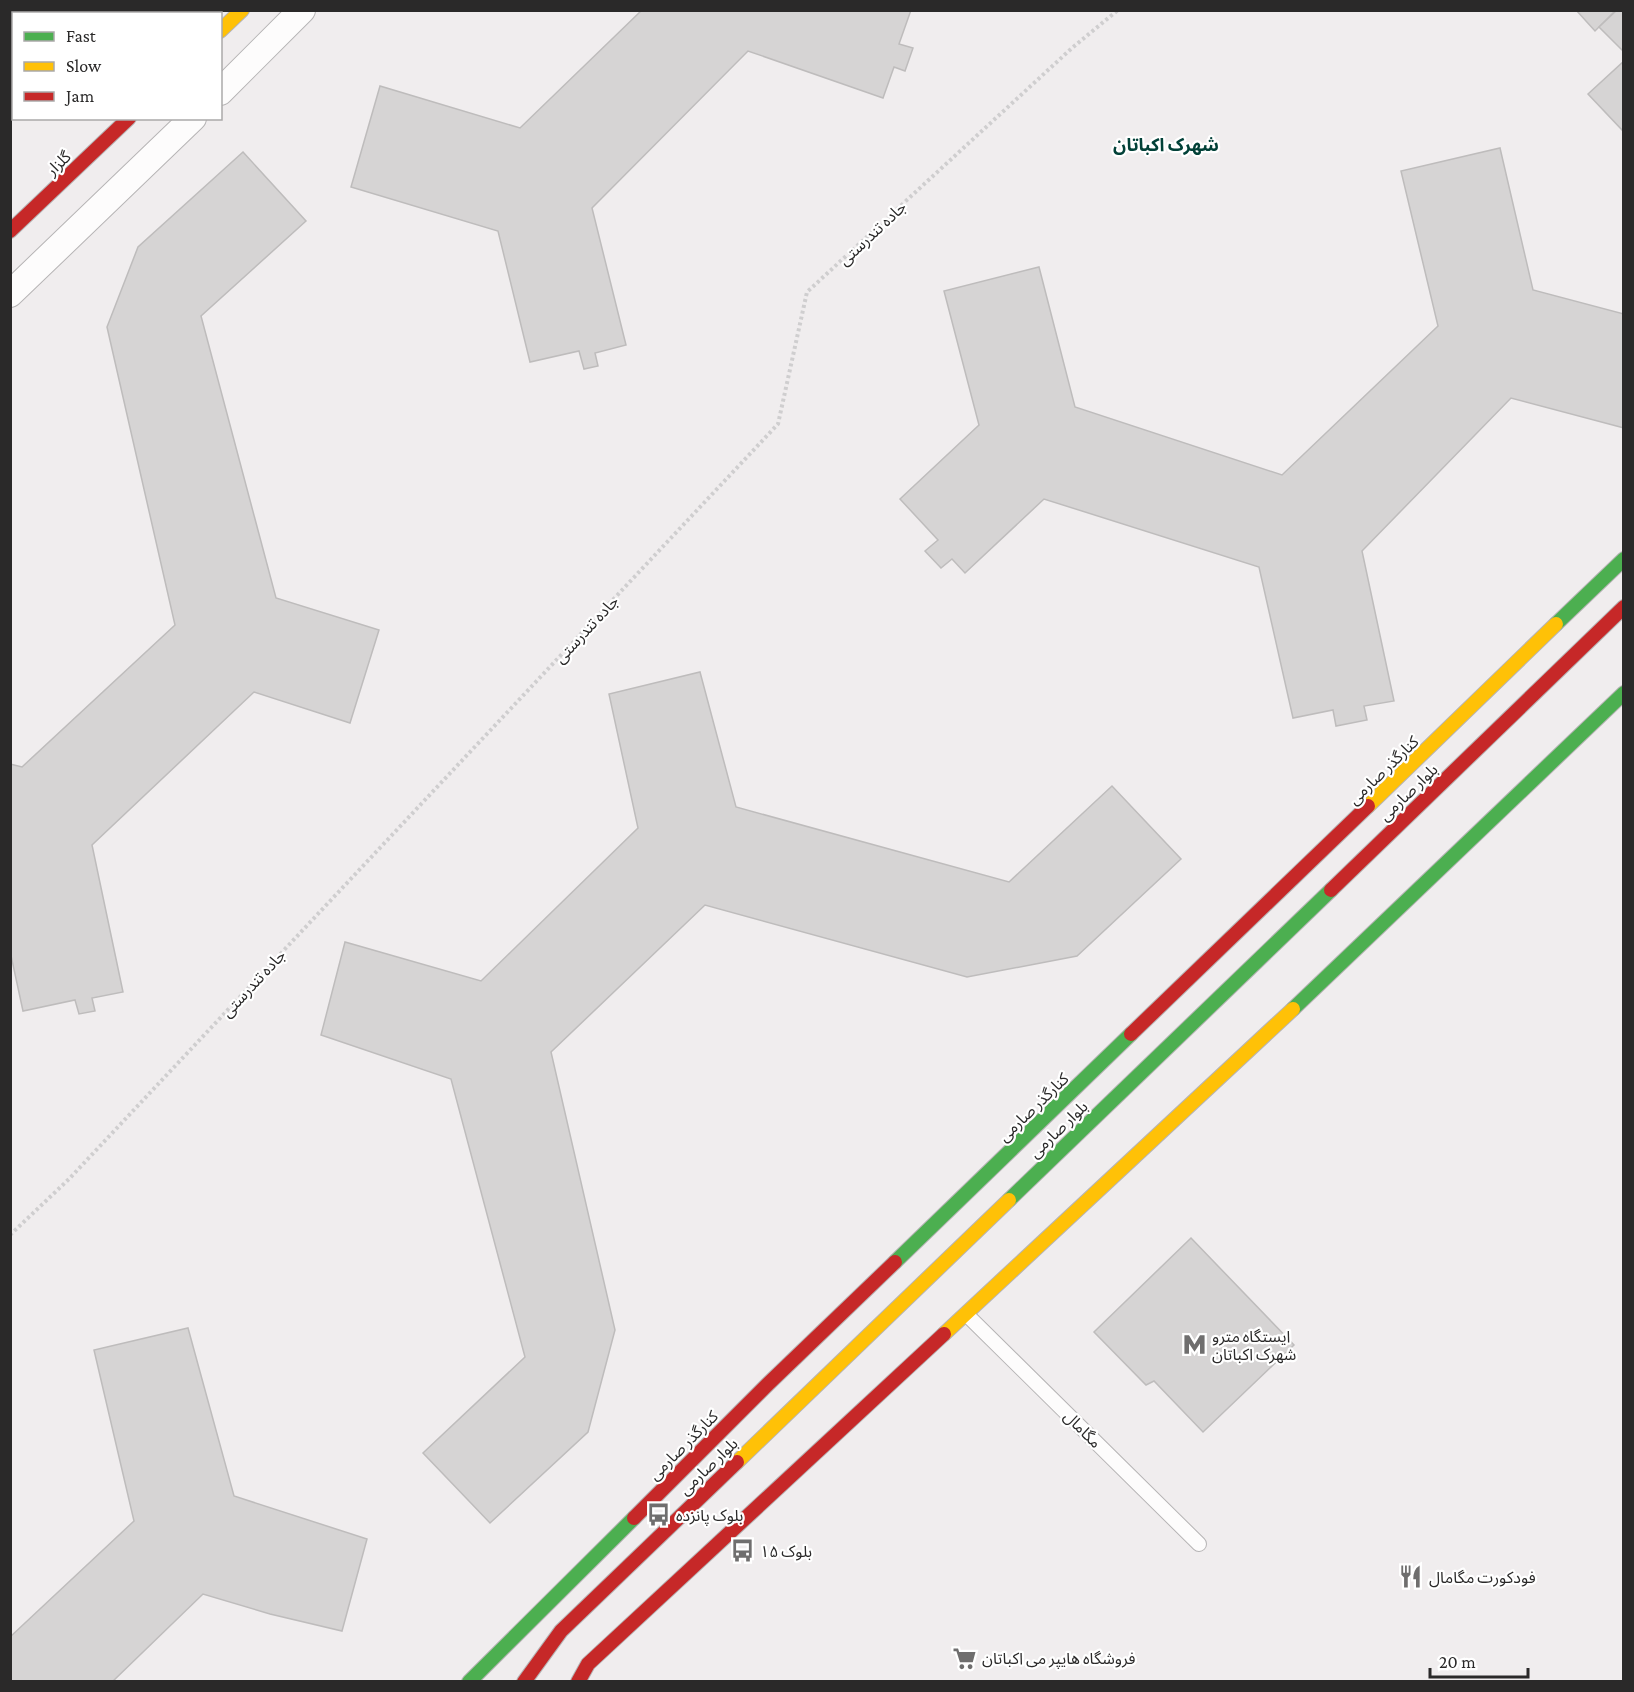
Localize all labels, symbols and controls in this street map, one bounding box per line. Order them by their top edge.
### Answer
legend [12,12,222,120]
text: Fast [66,26,97,46]
text: Slow [66,56,102,76]
text: Jam [64,86,95,106]
district label: شهرک اکباتان [1113,135,1219,156]
street label: گلزار [42,148,75,180]
street label: جاده تندرستی [835,198,910,270]
street label: جاده تندرستی [551,592,623,667]
street label: کنارگذر صارمی [1345,733,1423,809]
street label: بلوار صارمی [1376,761,1442,825]
street label: جاده تندرستی [218,946,290,1021]
street label: کنارگذر صارمی [995,1070,1073,1146]
street label: بلوار صارمی [1026,1098,1092,1162]
place label: ایستگاه مترو شهرک اکباتان [1212,1328,1296,1364]
metro station icon: ایستگاه مترو شهرک اکباتان [1181,1332,1207,1358]
street label: کنارگذر صارمی [645,1407,722,1484]
street label: مگامال [1059,1407,1105,1453]
street label: بلوار صارمی [676,1435,742,1499]
bus stop icon: بلوک پانزده [645,1502,671,1528]
place label: بلوک پانزده [676,1507,743,1526]
bus stop icon: بلوک ۱۵ [729,1538,755,1564]
place label: بلوک ۱۵ [760,1543,812,1561]
restaurant icon: فودکورت مگامال [1398,1564,1424,1590]
place label: فودکورت مگامال [1429,1569,1536,1588]
scale bar [1430,1641,1528,1679]
supermarket icon: فروشگاه هایپر می اکباتان [951,1645,977,1671]
place label: فروشگاه هایپر می اکباتان [982,1650,1136,1669]
text: 20 m [1439,1652,1476,1672]

